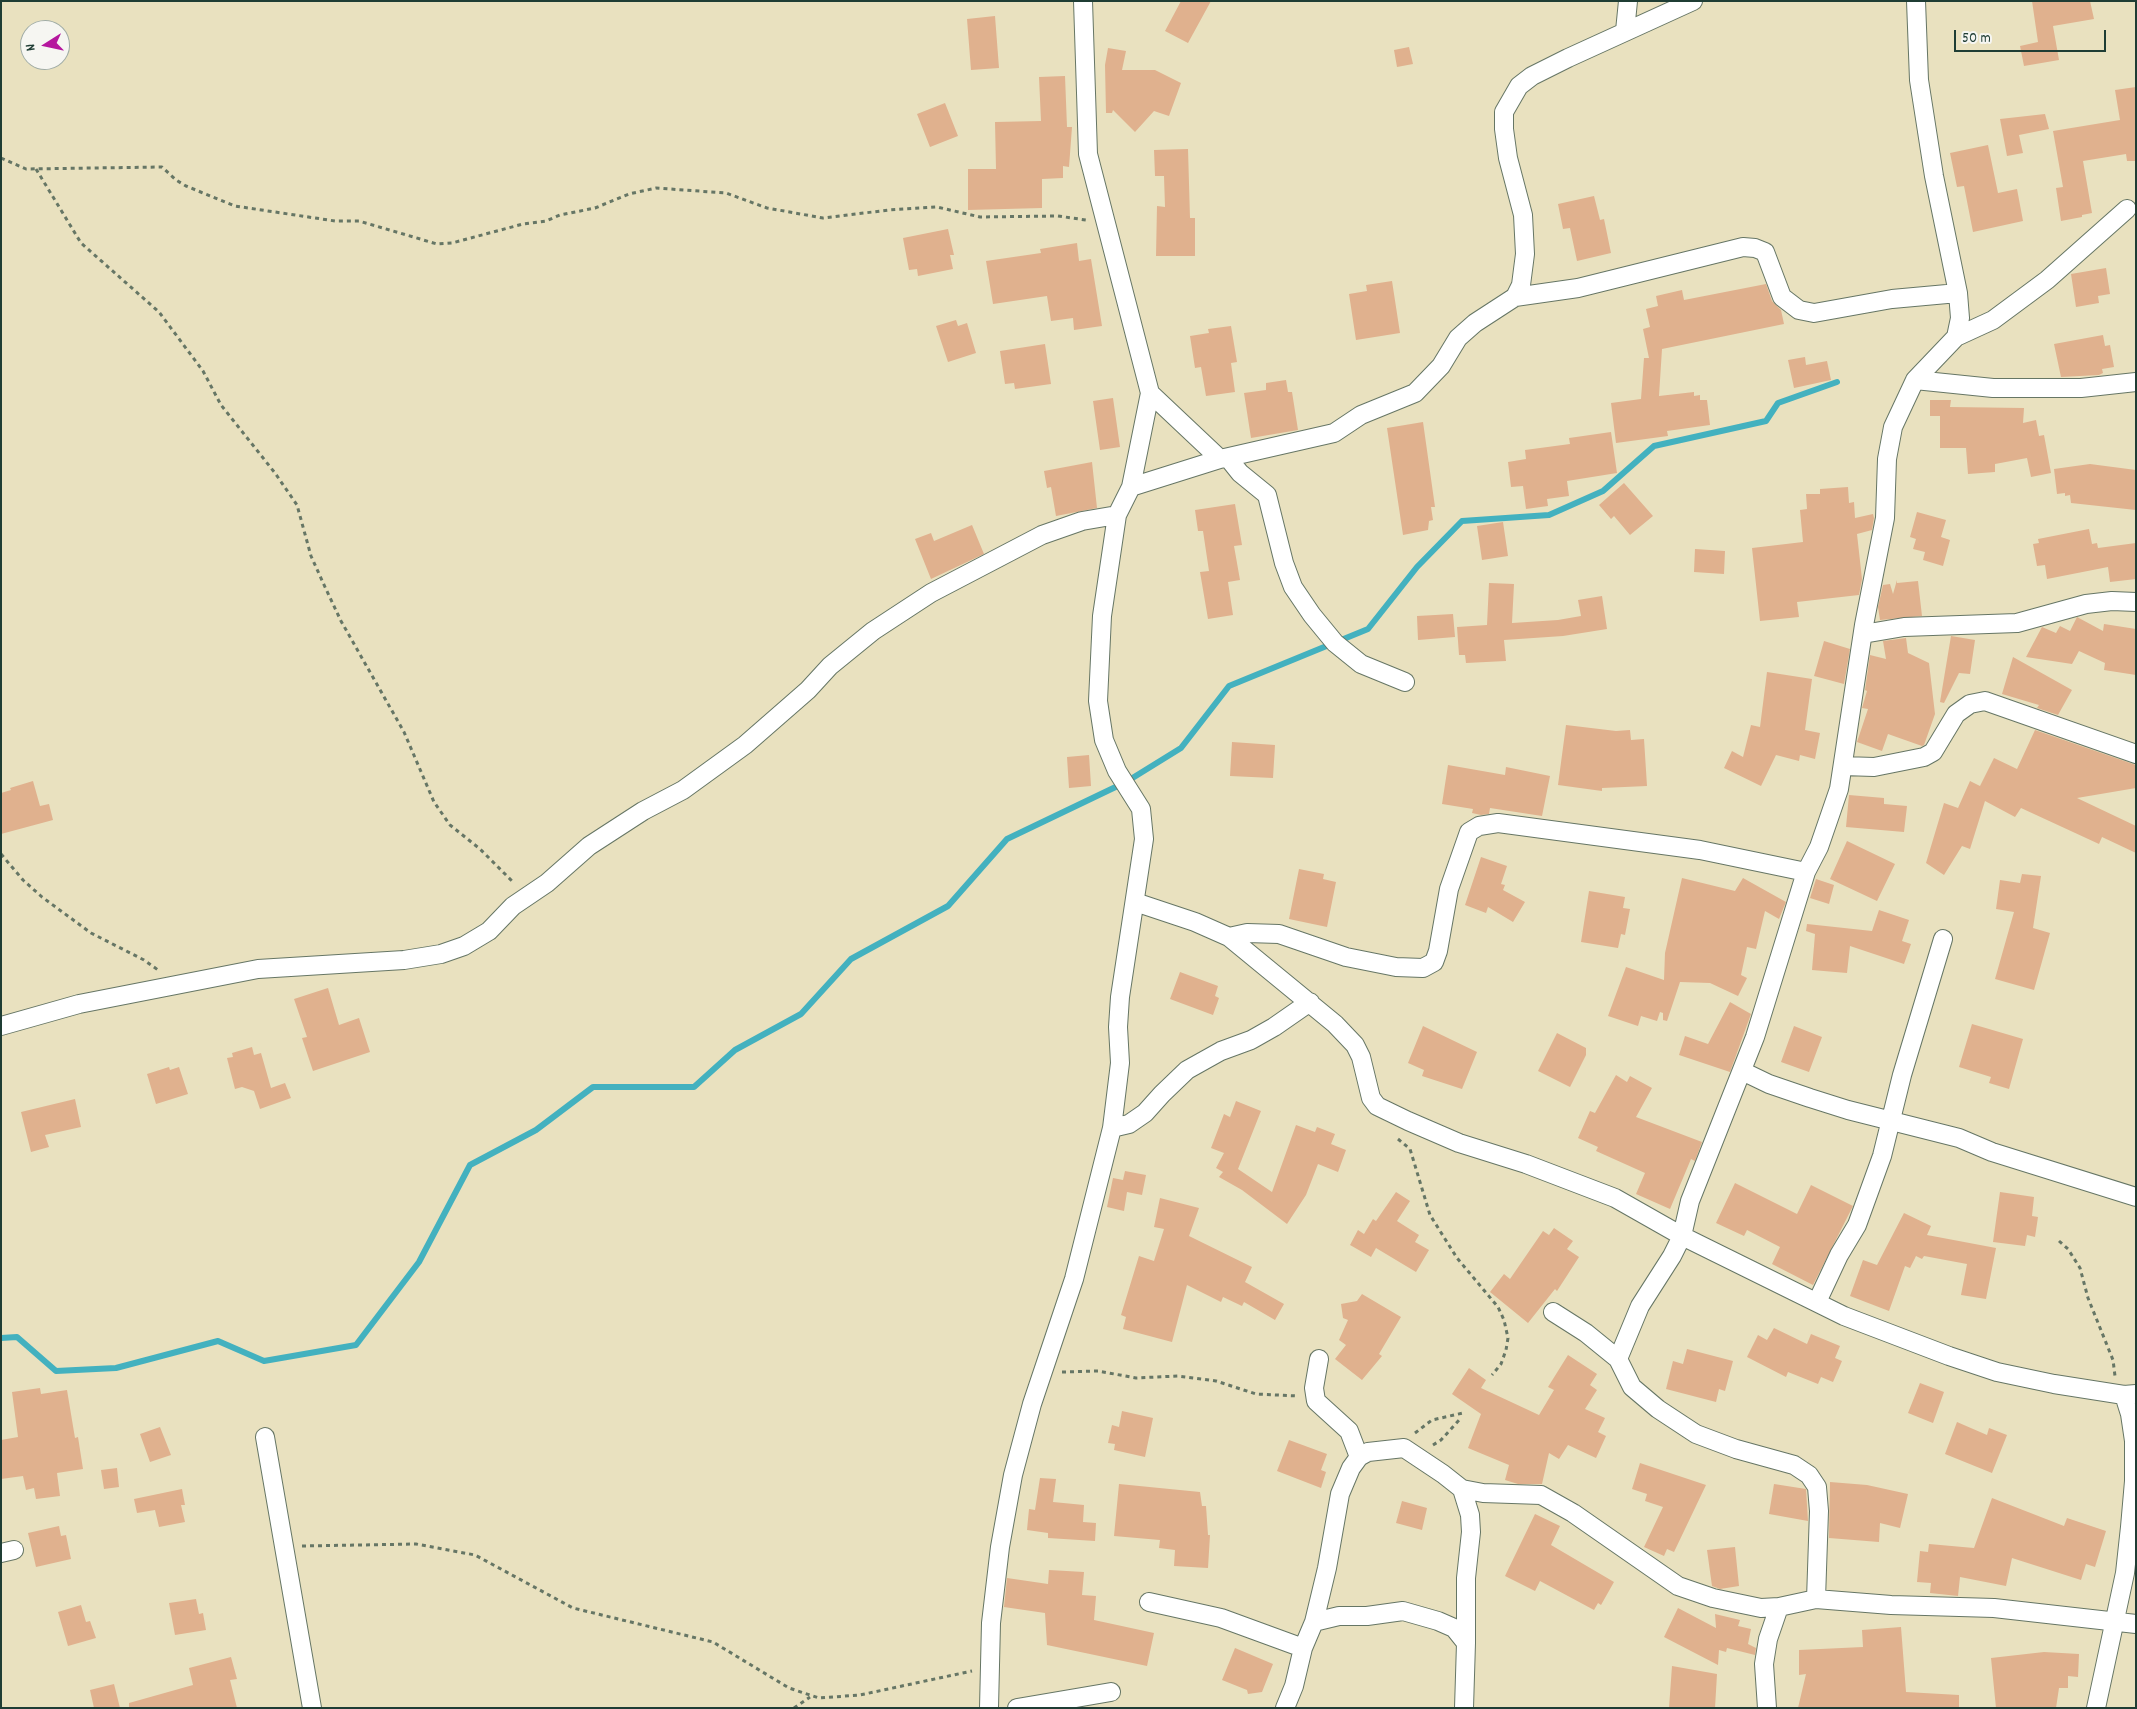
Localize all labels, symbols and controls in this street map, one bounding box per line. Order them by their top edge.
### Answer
north arrow [20,20,70,70]
scale bar [1957,20,2110,52]
text: 50 m [1962,28,1991,50]
text: N [21,42,42,53]

